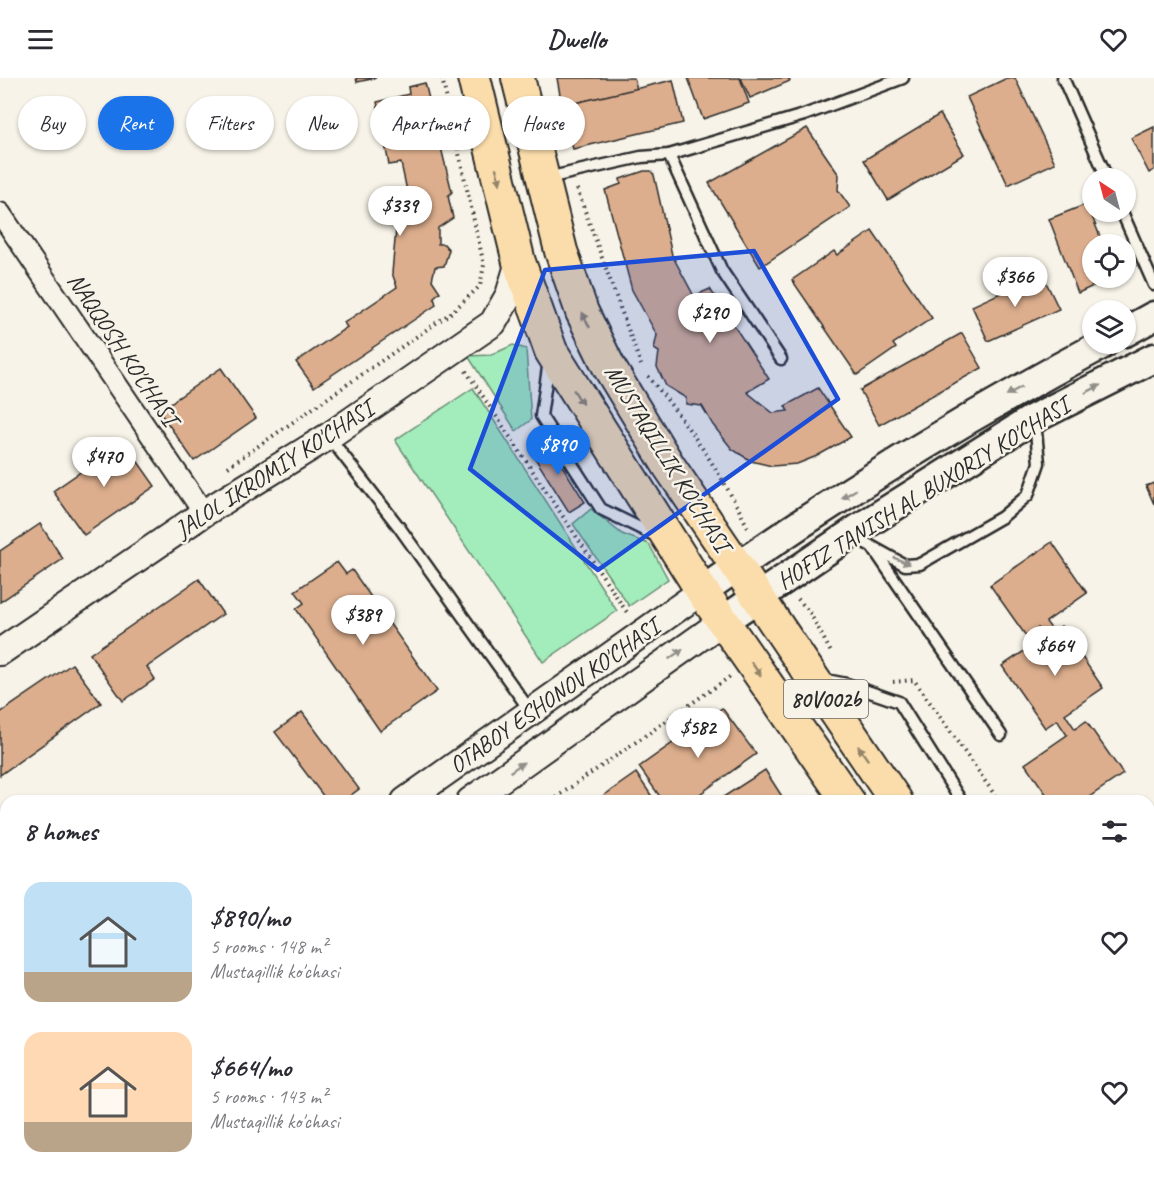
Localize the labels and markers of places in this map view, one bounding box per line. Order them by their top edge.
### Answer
pin: $339 [364,186,436,237]
pin: $366 [979,257,1051,308]
pin: $290 [674,293,746,344]
pin: $890 [522,425,594,476]
pin: $470 [68,437,140,488]
pin: $389 [327,595,399,646]
pin: $664 [1019,626,1091,677]
pin: $582 [662,708,734,759]

